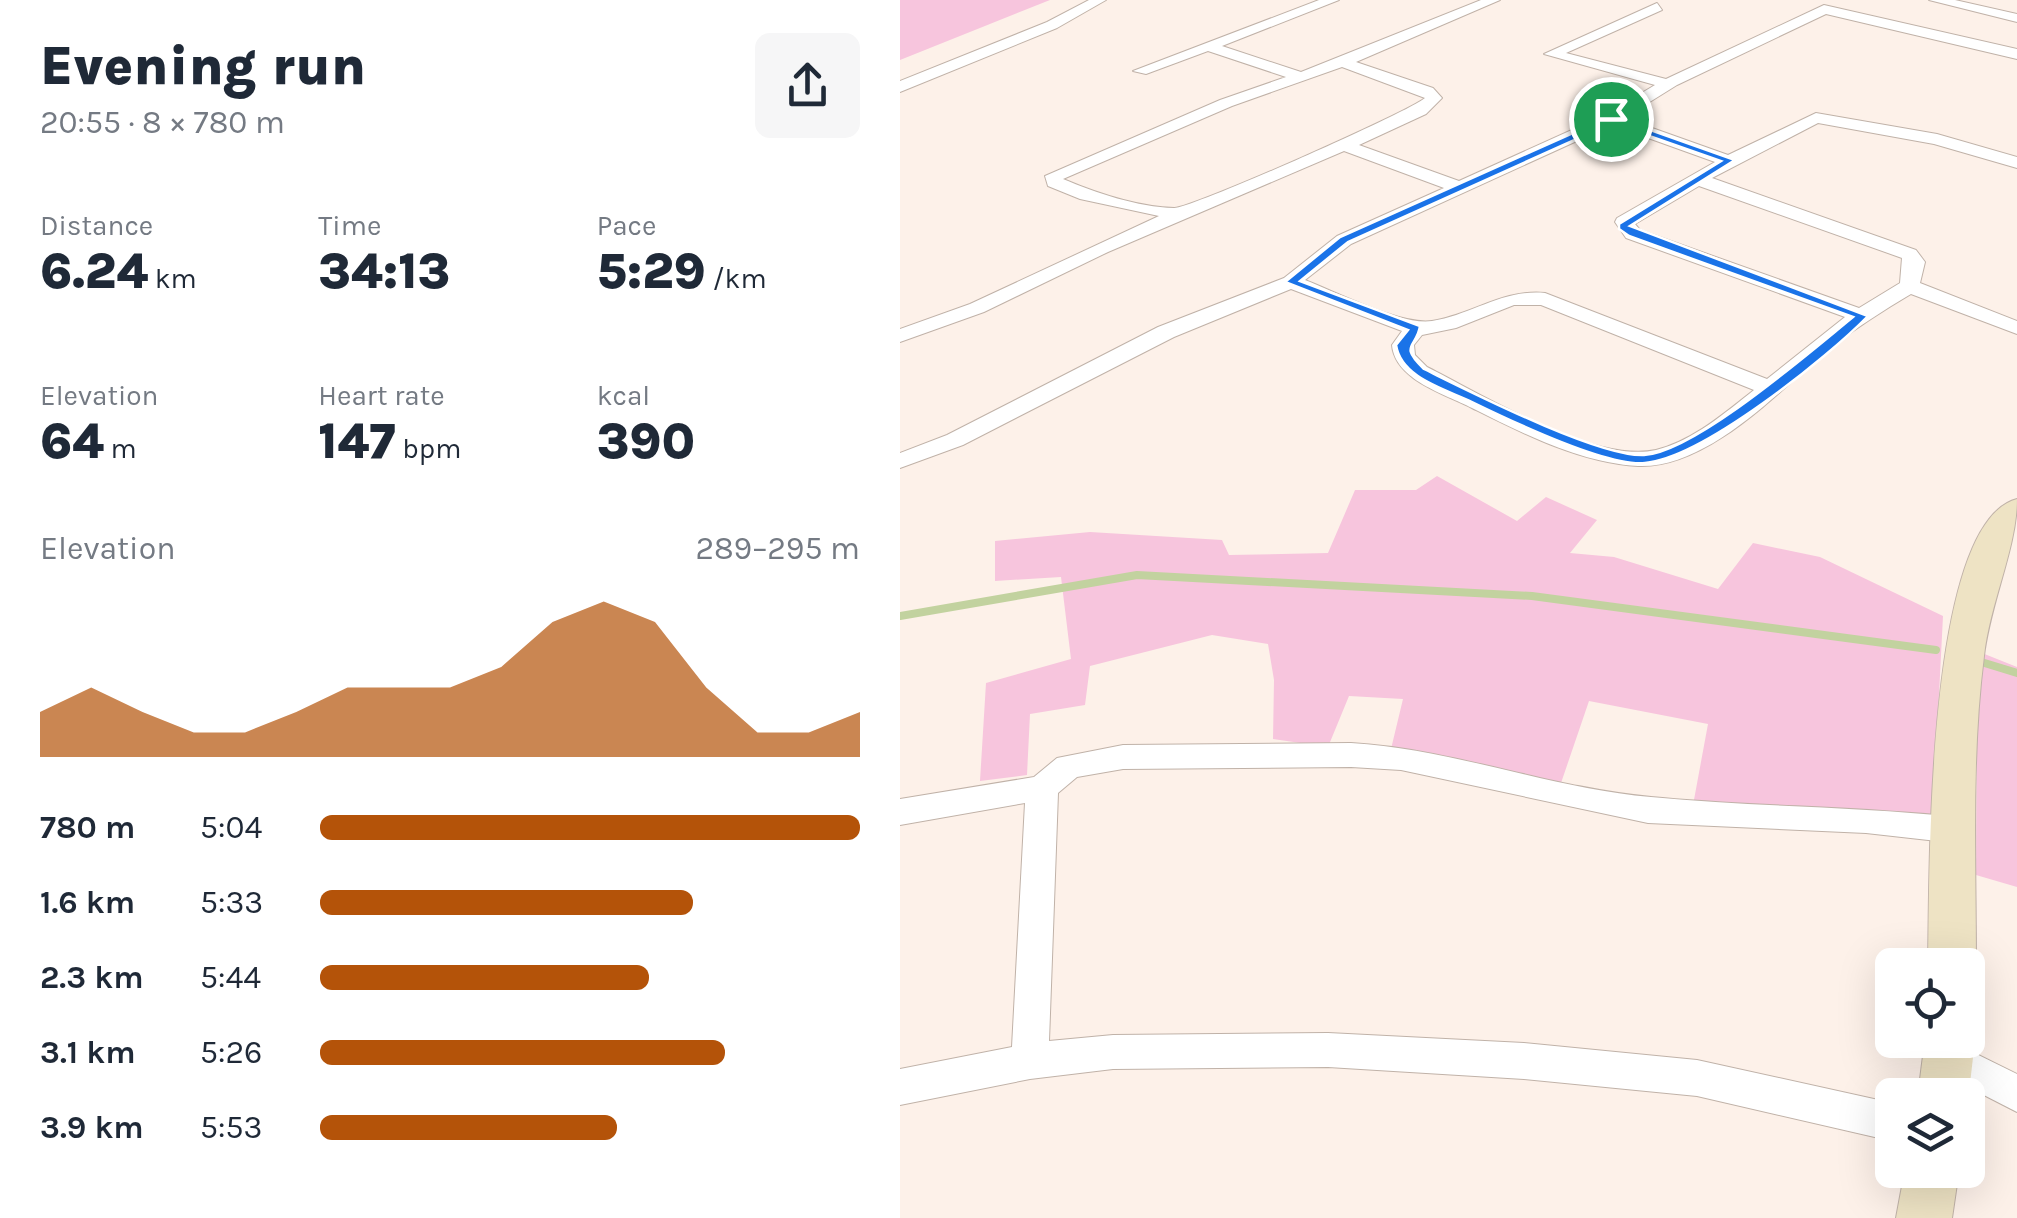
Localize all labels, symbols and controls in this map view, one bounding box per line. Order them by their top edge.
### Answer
button: share [755,33,860,138]
text: Evening run [40,34,366,98]
pin [1569,77,1654,162]
icon: arrive [1584,92,1639,147]
text: 20:55 · 8 × 780 m [40,104,285,141]
text: Distance [40,209,153,242]
text: Time [318,209,381,242]
text: Pace [597,209,656,242]
text: 6.24 [40,242,148,301]
text: 34:13 [318,242,450,301]
text: 5:29 [597,242,706,301]
text: km [148,262,197,295]
text: /km [706,262,767,295]
text: Elevation [40,379,159,412]
text: Heart rate [318,379,445,412]
text: kcal [597,379,650,412]
text: 64 [40,412,104,471]
text: 147 [318,412,396,471]
text: 390 [597,412,695,471]
text: m [104,432,137,465]
text: bpm [396,432,461,465]
text: Elevation [40,530,175,567]
text: 289–295 m [695,530,860,567]
text: 780 m [40,809,135,846]
text: 5:04 [200,809,262,846]
text: 1.6 km [40,884,135,921]
text: 5:33 [200,884,263,921]
map controls [1875,948,1985,1188]
button: locate [1875,948,1985,1058]
text: 2.3 km [40,959,144,996]
text: 5:44 [200,959,261,996]
text: 3.1 km [40,1034,136,1071]
text: 5:26 [200,1034,262,1071]
button: layers [1875,1078,1985,1188]
text: 3.9 km [40,1109,144,1146]
text: 5:53 [200,1109,262,1146]

